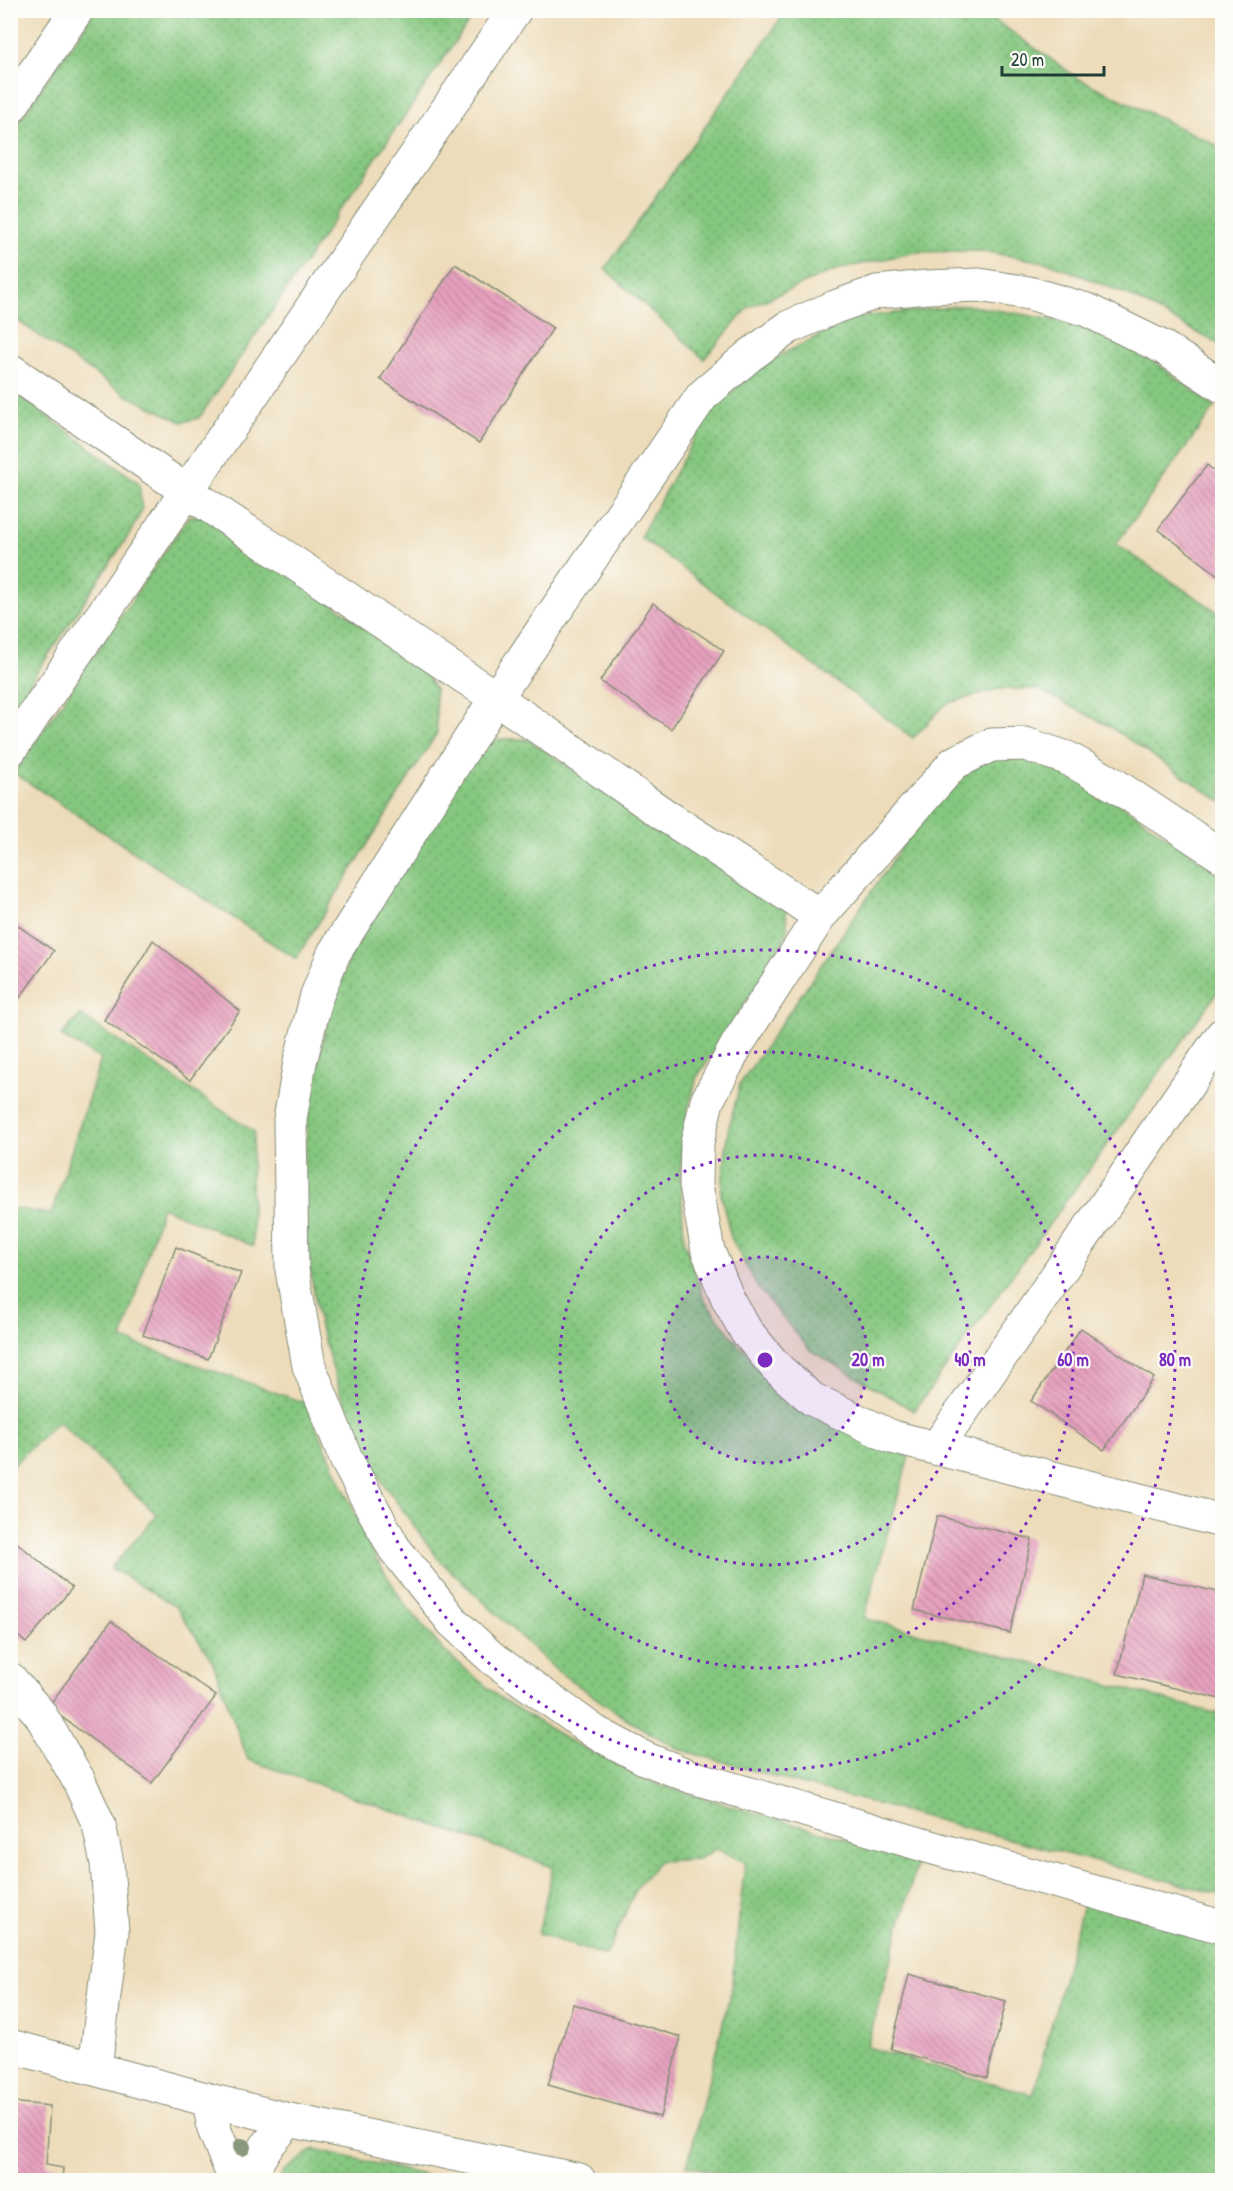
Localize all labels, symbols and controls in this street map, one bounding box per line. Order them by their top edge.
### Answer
scale bar [1002,39,1104,77]
text: 20 m [1011,47,1044,72]
text: 20 m [852,1347,884,1372]
text: 40 m [954,1347,986,1372]
text: 60 m [1057,1347,1089,1372]
text: 80 m [1159,1347,1191,1372]
centre of rings [755,1350,775,1370]

